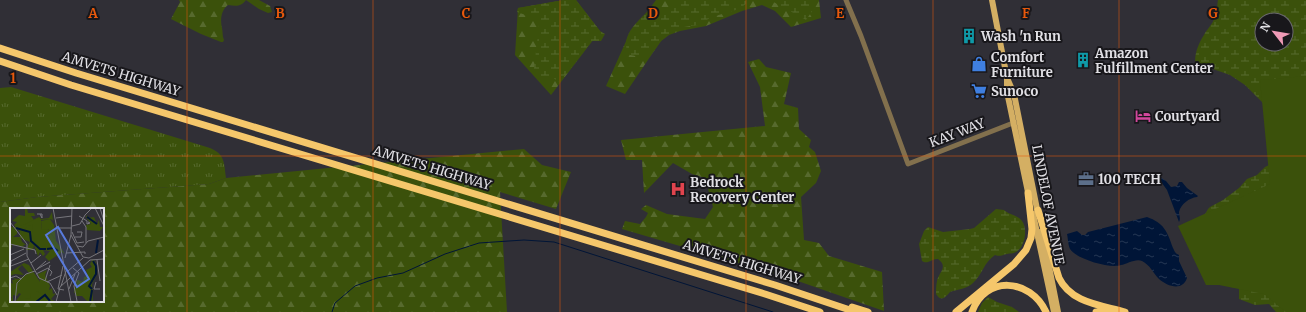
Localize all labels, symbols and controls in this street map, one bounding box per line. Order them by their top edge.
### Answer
text: A [87,5,98,22]
text: B [275,5,285,22]
text: C [462,5,471,22]
text: D [648,5,658,22]
text: E [836,5,845,22]
text: F [1022,5,1030,22]
text: G [1208,5,1218,22]
north arrow [1254,12,1294,52]
text: N [1257,19,1274,34]
building icon: Wash 'n Run [960,27,978,45]
place label: Wash 'n Run [980,28,1061,45]
place label: Amazon Fulfillment Center [1094,45,1213,77]
street label: AMVETS HIGHWAY [59,48,183,100]
place label: Comfort Furniture [991,49,1053,81]
building icon: Amazon Fulfillment Center [1074,51,1092,69]
shop icon: Comfort Furniture [970,55,988,73]
text: 1 [10,70,16,87]
supermarket icon: Sunoco [970,82,988,100]
place label: Sunoco [991,83,1038,100]
hotel icon: Courtyard [1134,107,1152,125]
place label: Courtyard [1155,108,1219,125]
street label: KAY WAY [927,114,988,151]
street label: AMVETS HIGHWAY [370,142,494,194]
street label: LINDELOF AVENUE [1028,143,1068,267]
office icon: 100 TECH [1077,170,1095,188]
place label: 100 TECH [1098,171,1161,188]
place label: Bedrock Recovery Center [690,174,794,206]
hospital icon: Bedrock Recovery Center [669,180,687,198]
inset map [10,208,104,302]
street label: AMVETS HIGHWAY [680,236,804,288]

